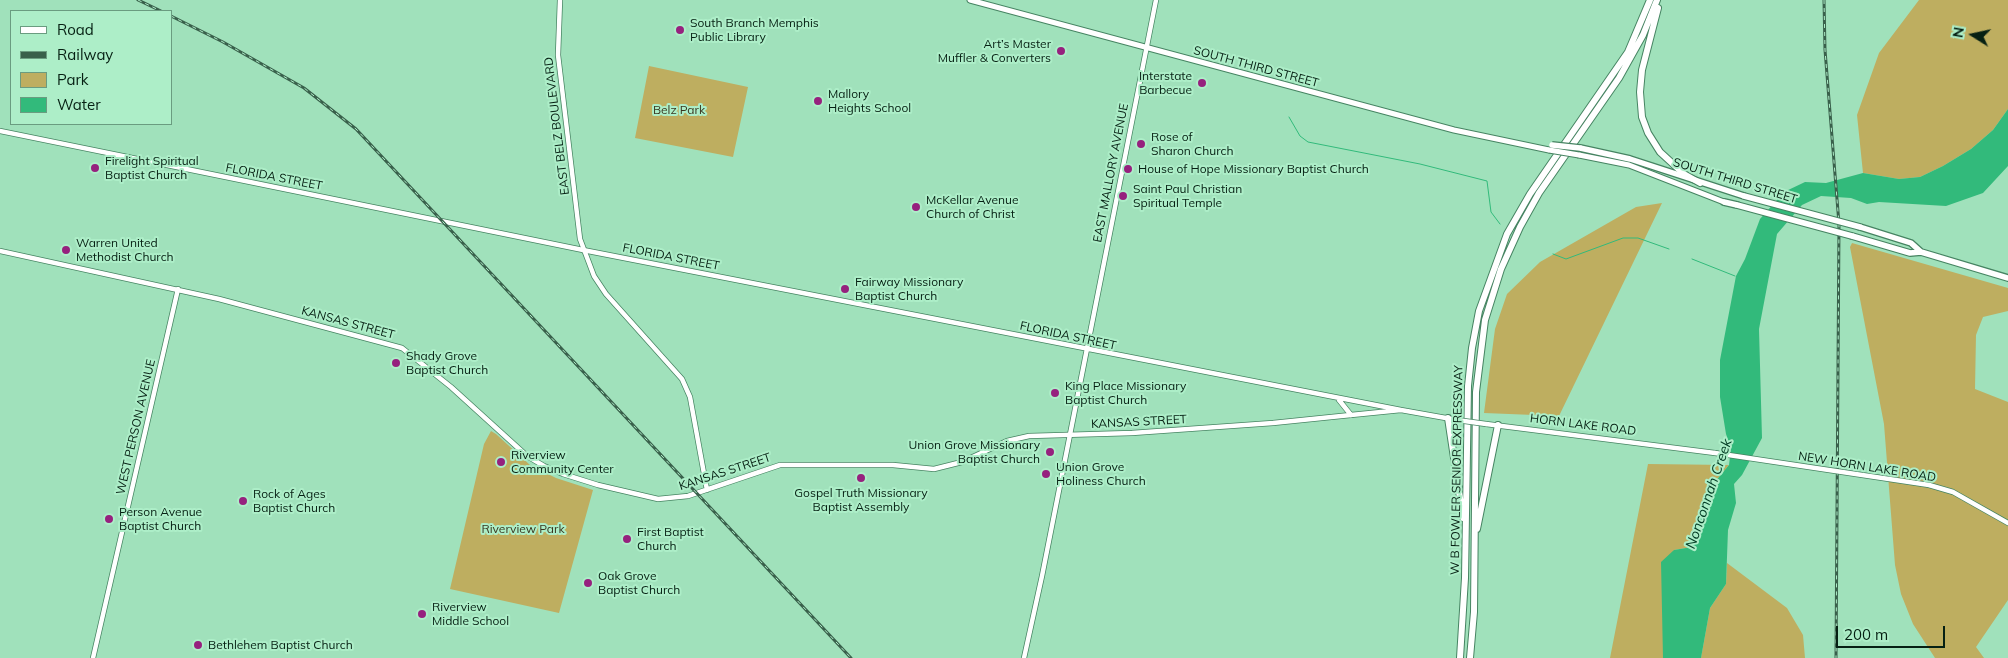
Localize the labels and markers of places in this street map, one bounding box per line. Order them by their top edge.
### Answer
place label: South Branch Memphis Public Library [690,16,819,44]
marker: South Branch Memphis Public Library [674,24,686,36]
place label: Art’s Master Muffler & Converters [938,37,1051,65]
marker: Art’s Master Muffler & Converters [1055,45,1067,57]
place label: Interstate Barbecue [1139,69,1192,97]
marker: Interstate Barbecue [1196,77,1208,89]
place label: Mallory Heights School [828,87,911,115]
marker: Mallory Heights School [812,95,824,107]
place label: Rose of Sharon Church [1151,130,1233,158]
marker: Rose of Sharon Church [1135,138,1147,150]
place label: Firelight Spiritual Baptist Church [105,154,199,182]
marker: Firelight Spiritual Baptist Church [89,162,101,174]
place label: House of Hope Missionary Baptist Church [1138,162,1369,176]
marker: House of Hope Missionary Baptist Church [1122,163,1134,175]
place label: Saint Paul Christian Spiritual Temple [1133,182,1242,210]
marker: Saint Paul Christian Spiritual Temple [1117,190,1129,202]
place label: McKellar Avenue Church of Christ [926,193,1018,221]
marker: McKellar Avenue Church of Christ [910,201,922,213]
place label: Warren United Methodist Church [76,236,174,264]
marker: Warren United Methodist Church [60,244,72,256]
place label: Fairway Missionary Baptist Church [855,275,963,303]
marker: Fairway Missionary Baptist Church [839,283,851,295]
place label: Shady Grove Baptist Church [406,349,488,377]
marker: Shady Grove Baptist Church [390,357,402,369]
place label: King Place Missionary Baptist Church [1065,379,1186,407]
marker: King Place Missionary Baptist Church [1049,387,1061,399]
place label: Union Grove Missionary Baptist Church [908,438,1040,466]
marker: Union Grove Missionary Baptist Church [1044,446,1056,458]
place label: Riverview Community Center [511,448,614,476]
marker: Riverview Community Center [495,456,507,468]
place label: Union Grove Holiness Church [1056,460,1146,488]
marker: Union Grove Holiness Church [1040,468,1052,480]
marker: Gospel Truth Missionary Baptist Assembly [855,472,867,484]
place label: Gospel Truth Missionary Baptist Assembly [794,486,928,514]
place label: Rock of Ages Baptist Church [253,487,335,515]
marker: Rock of Ages Baptist Church [237,495,249,507]
place label: Person Avenue Baptist Church [119,505,202,533]
marker: Person Avenue Baptist Church [103,513,115,525]
place label: First Baptist Church [637,525,704,553]
marker: First Baptist Church [621,533,633,545]
place label: Oak Grove Baptist Church [598,569,680,597]
marker: Oak Grove Baptist Church [582,577,594,589]
place label: Riverview Middle School [432,600,509,628]
marker: Riverview Middle School [416,608,428,620]
place label: Bethlehem Baptist Church [208,638,353,652]
marker: Bethlehem Baptist Church [192,639,204,651]

